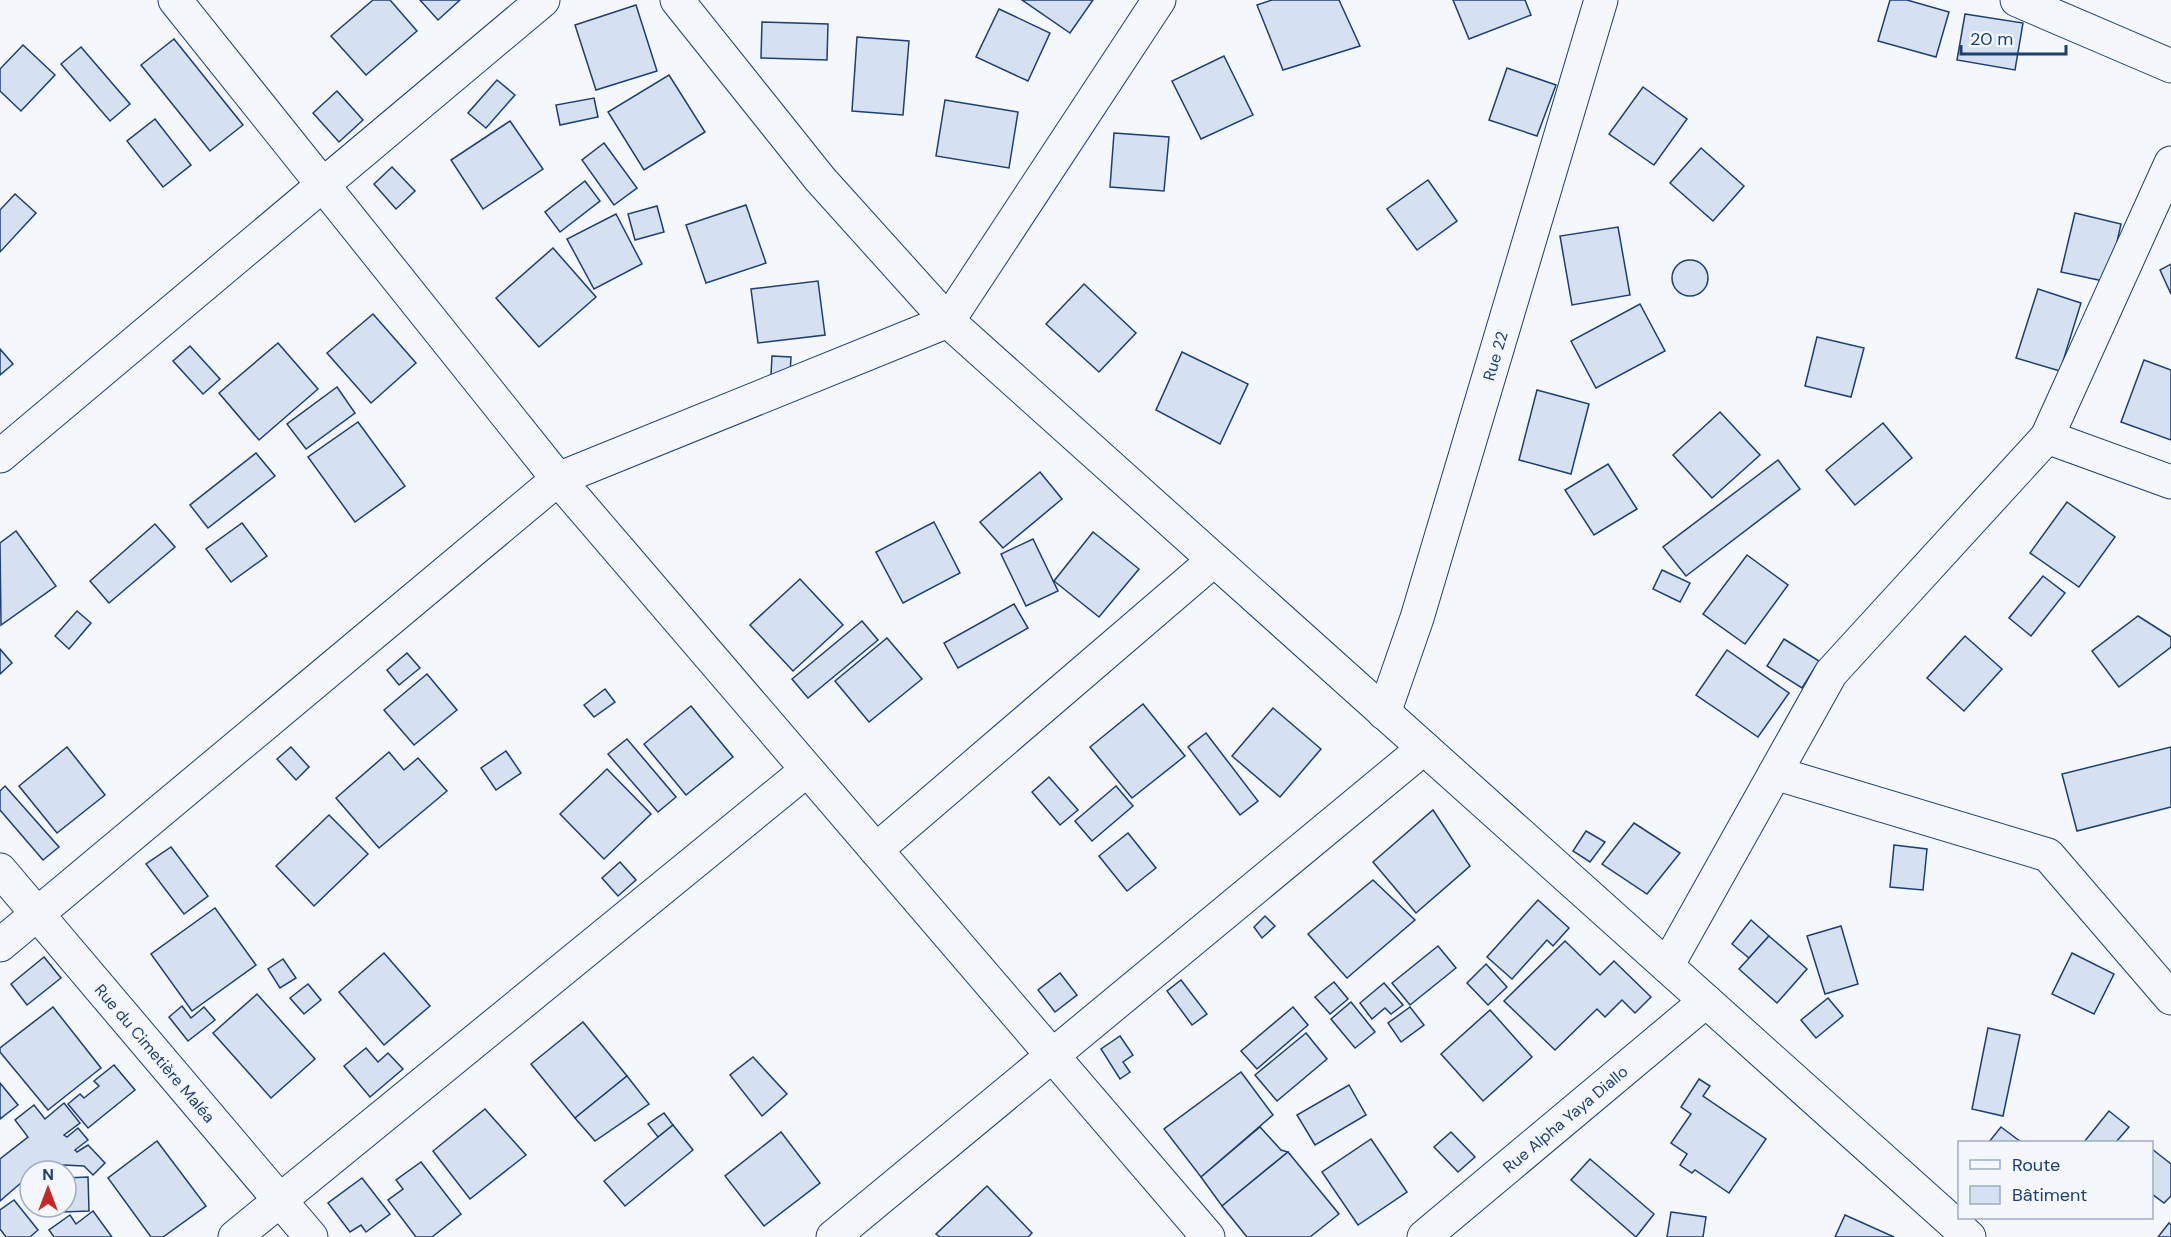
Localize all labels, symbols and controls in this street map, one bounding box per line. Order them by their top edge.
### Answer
scale bar [1961,18,2066,56]
text: 20 m [1970,27,2013,51]
street label: Rue 22 [1478,329,1513,383]
street label: Rue du Cimetière Maléa [90,980,220,1127]
street label: Rue Alpha Yaya Diallo [1499,1061,1632,1178]
legend [1958,1141,2153,1219]
text: Route [2012,1153,2060,1177]
north arrow [18,1159,78,1219]
text: N [42,1164,54,1185]
text: Bâtiment [2012,1183,2087,1207]

